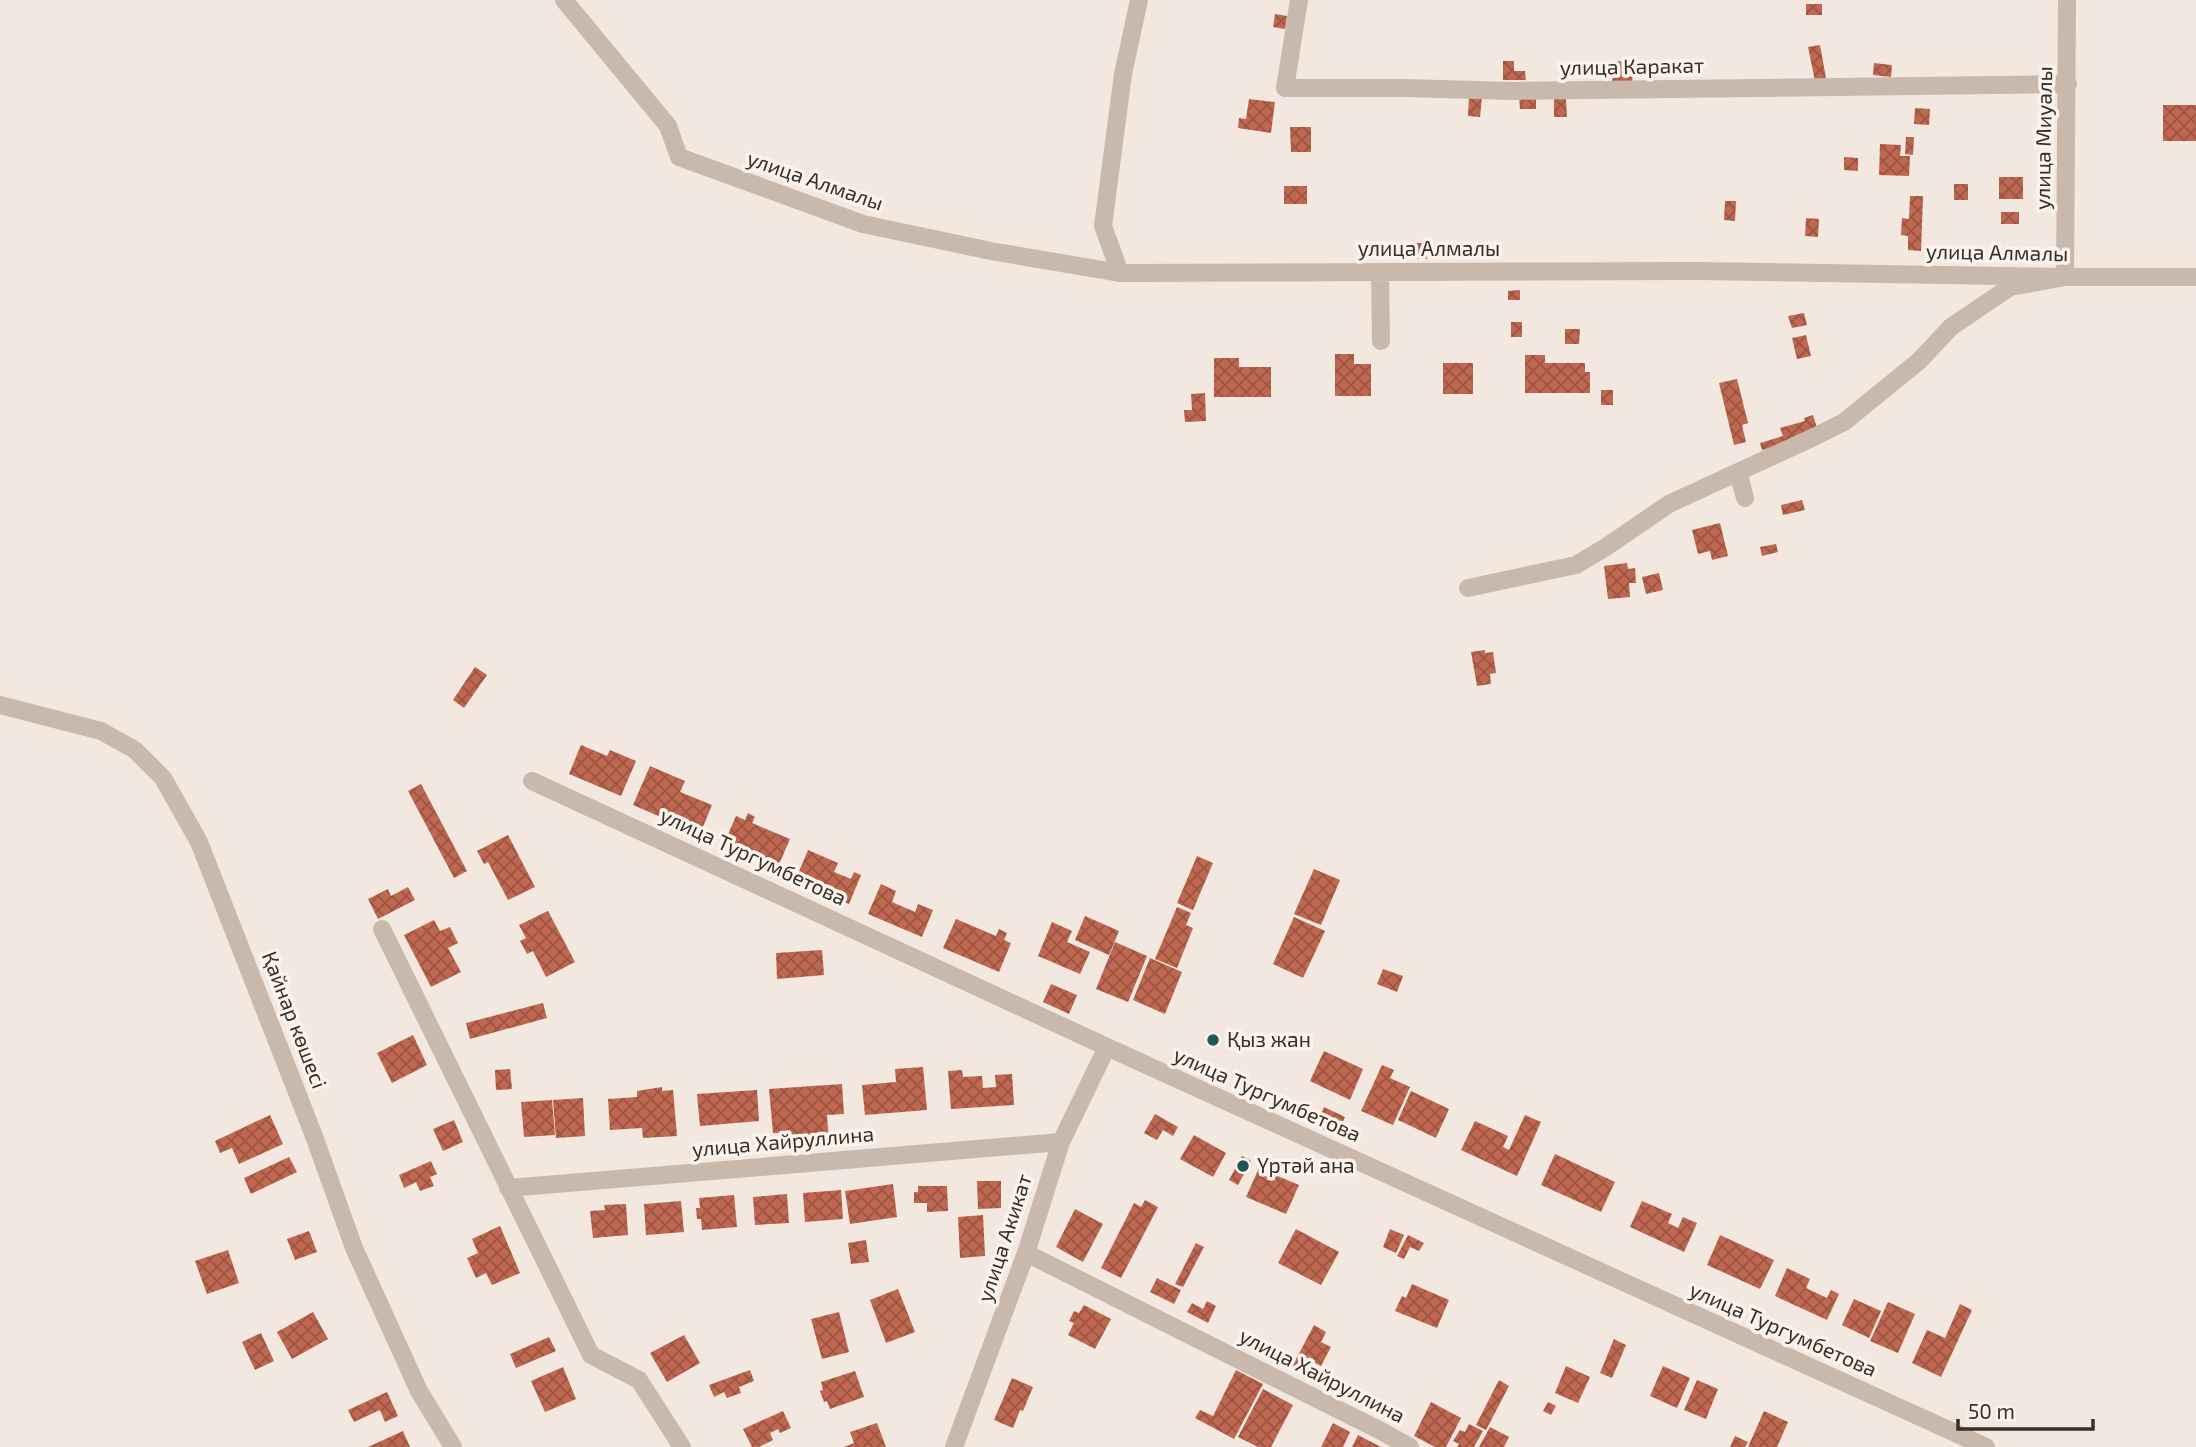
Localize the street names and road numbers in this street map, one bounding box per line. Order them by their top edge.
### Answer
street label: улица Каракат [1560,52,1704,80]
street label: улица Миуалы [2029,66,2057,210]
street label: улица Алмалы [744,145,887,216]
street label: улица Алмалы [1358,235,1500,261]
street label: улица Алмалы [1926,238,2068,266]
street label: улица Тургумбетова [656,802,851,911]
street label: Қайнар көшесі [258,947,333,1092]
street label: улица Тургумбетова [1170,1041,1365,1147]
street label: улица Хайруллина [691,1120,875,1162]
street label: улица Акикат [971,1170,1037,1305]
street label: улица Тургумбетова [1686,1276,1881,1382]
street label: улица Хайруллина [1235,1322,1410,1428]

